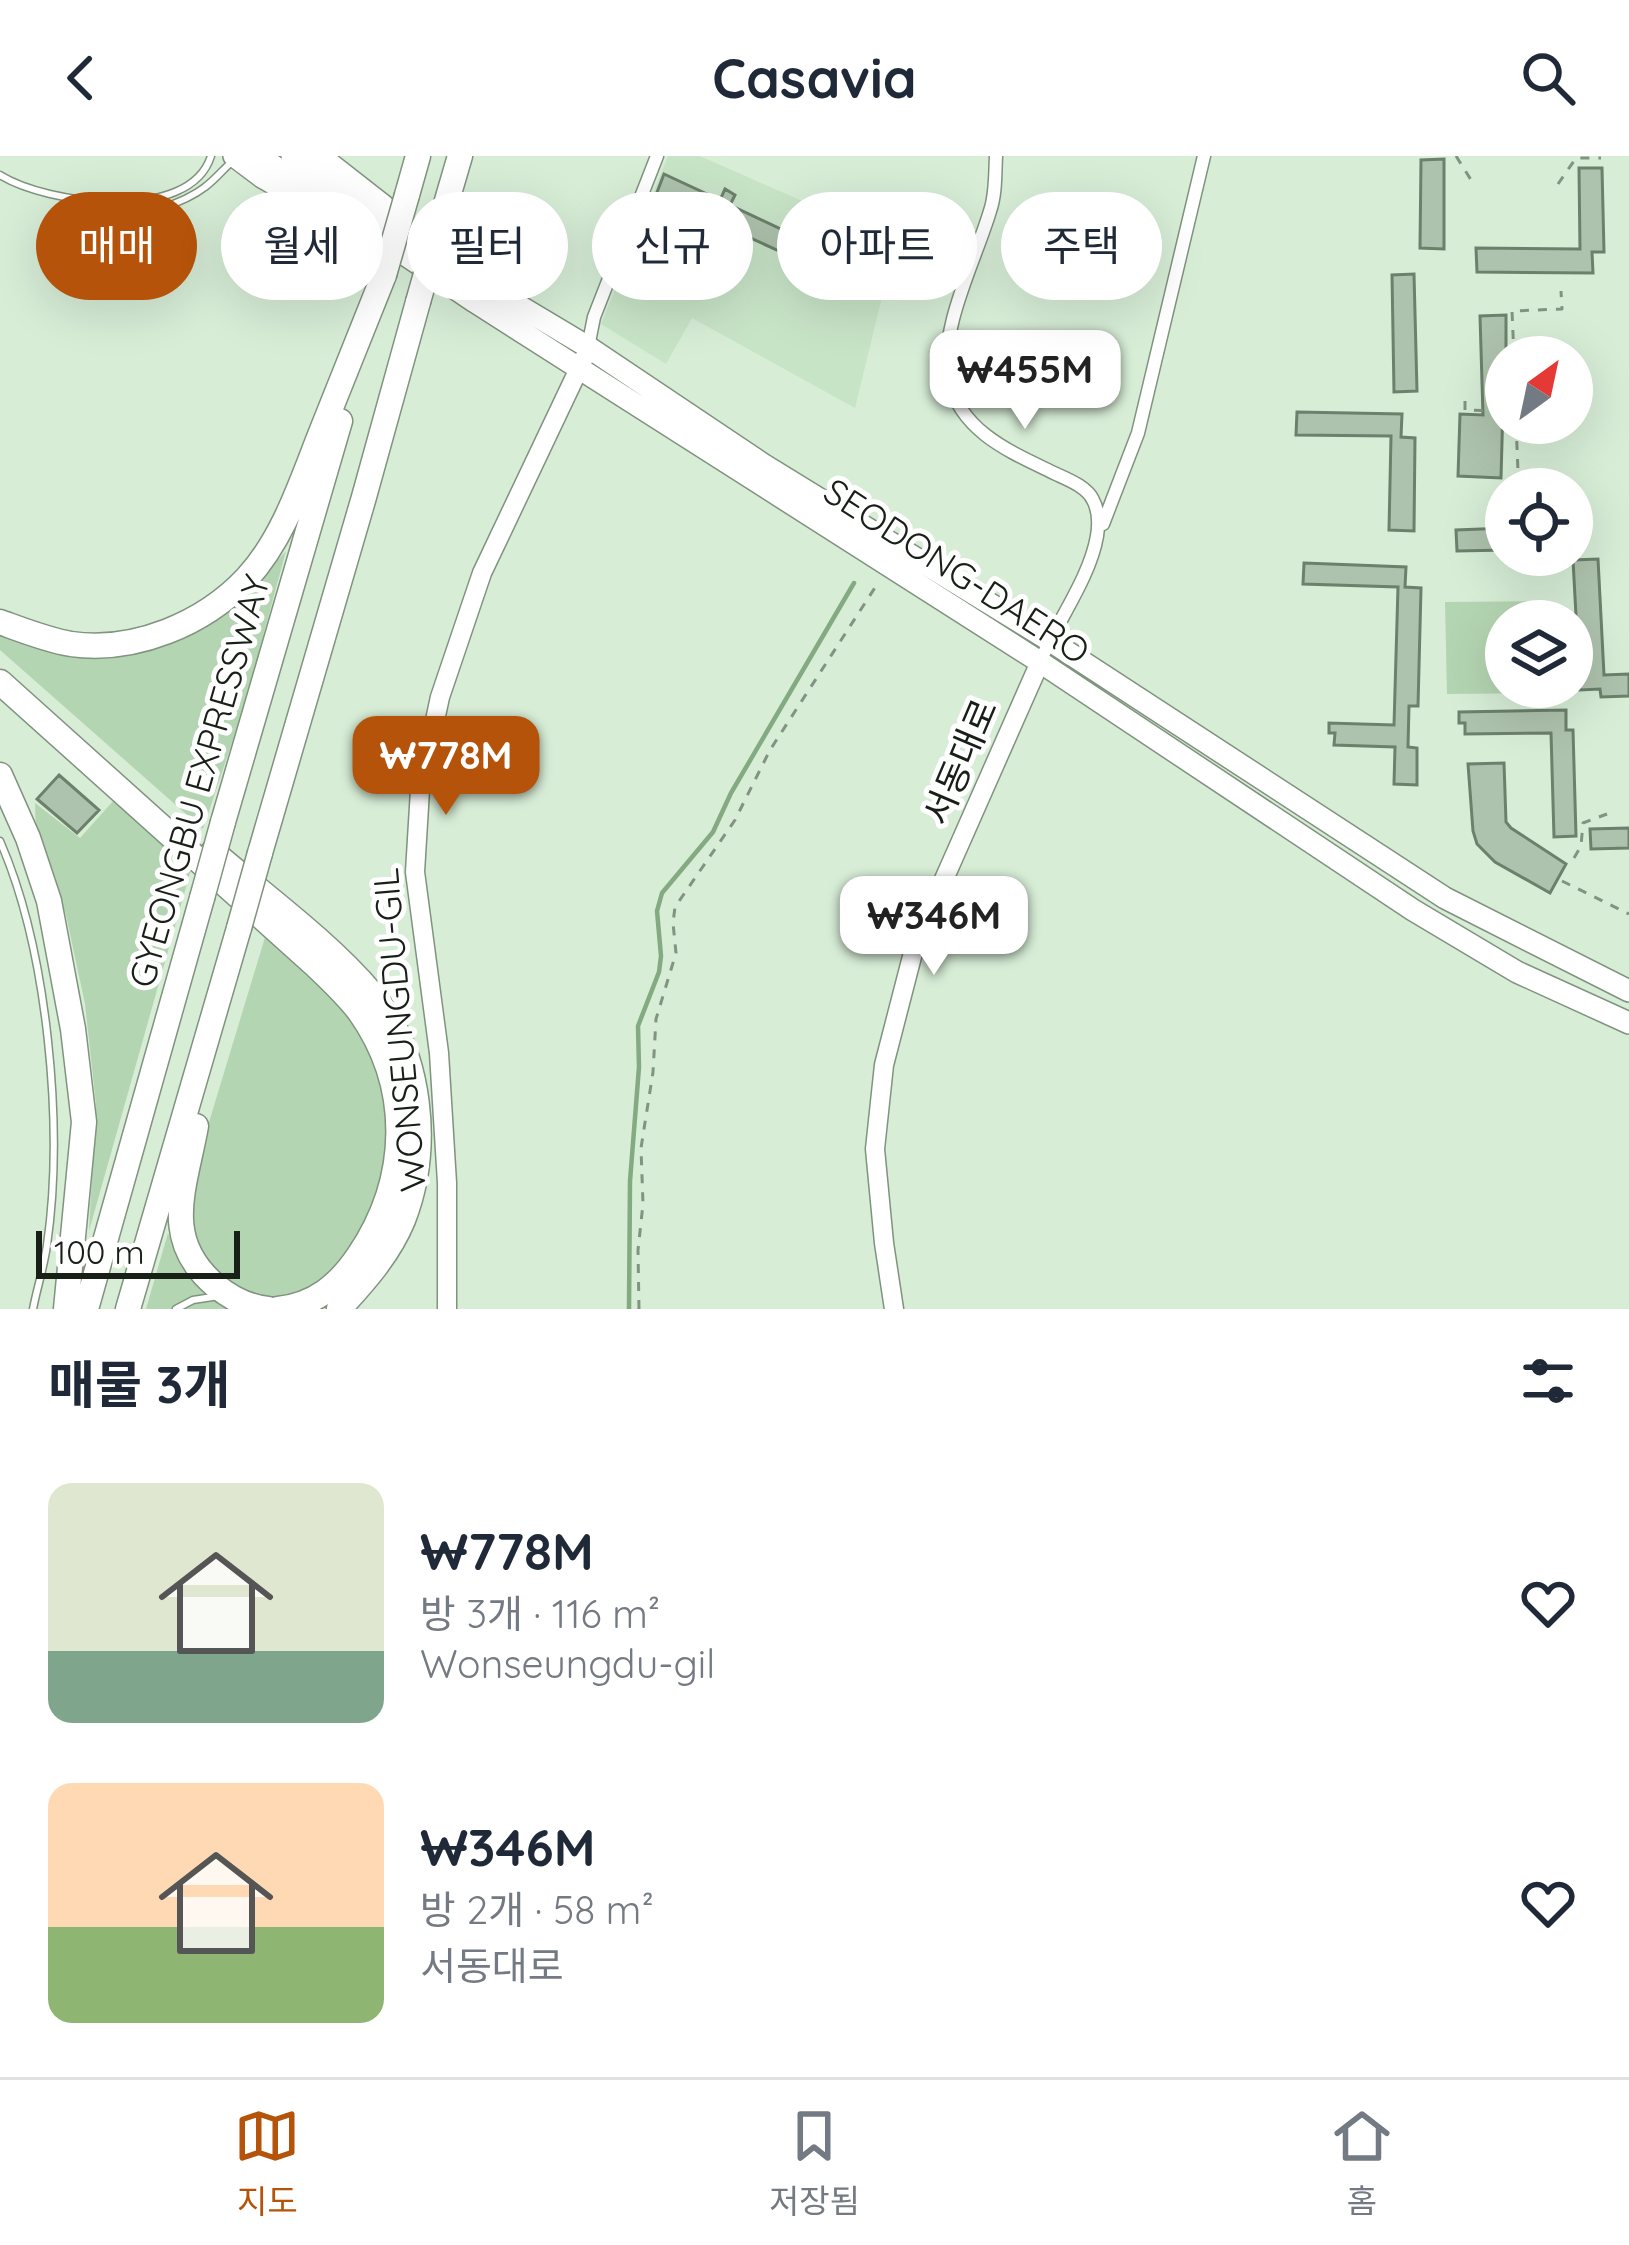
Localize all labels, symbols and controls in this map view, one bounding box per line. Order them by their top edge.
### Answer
text: Casavia [712,44,917,112]
icon: back [48,45,114,111]
icon: search [1515,45,1581,111]
chip: 매매 [36,192,197,300]
chip: 월세 [221,192,383,300]
chip: 필터 [407,192,568,300]
chip: 신규 [592,192,753,300]
chip: 아파트 [777,192,977,300]
chip: 주택 [1001,192,1162,300]
pin: ₩455M [941,330,1109,432]
north arrow [1485,336,1593,444]
map controls [1485,336,1593,708]
text: ₩455M [957,344,1093,393]
street label: SEODONG-DAERO [816,468,1099,673]
button: locate [1485,468,1593,576]
street label: GYEONGBU EXPRESSWAY [118,569,279,992]
button: layers [1485,600,1593,708]
street label: 서동대로 [913,692,1006,832]
pin: ₩778M [362,716,530,818]
text: ₩778M [380,730,512,779]
street label: WONSEUNGDU-GIL [362,866,435,1194]
pin: ₩346M [850,876,1018,978]
text: ₩346M [867,890,1001,939]
scale bar [36,1225,240,1278]
text: 100 m [54,1231,145,1272]
icon: filters [1515,1348,1581,1414]
text: 매물 3개 [48,1352,230,1416]
text: ₩778M [420,1519,594,1583]
icon: home [144,1531,288,1675]
icon: heart [1515,1570,1581,1636]
text: 방 3개 · 116 m² [420,1589,660,1638]
text: Wonseungdu-gil [420,1639,715,1688]
text: ₩346M [420,1815,595,1879]
icon: home [144,1831,288,1975]
icon: heart [1515,1870,1581,1936]
text: 방 2개 · 58 m² [420,1885,654,1934]
text: 서동대로 [420,1941,564,1990]
tab: 지도 [234,2103,300,2223]
tab: 저장됨 [769,2103,860,2223]
tab: 홈 [1329,2103,1395,2223]

